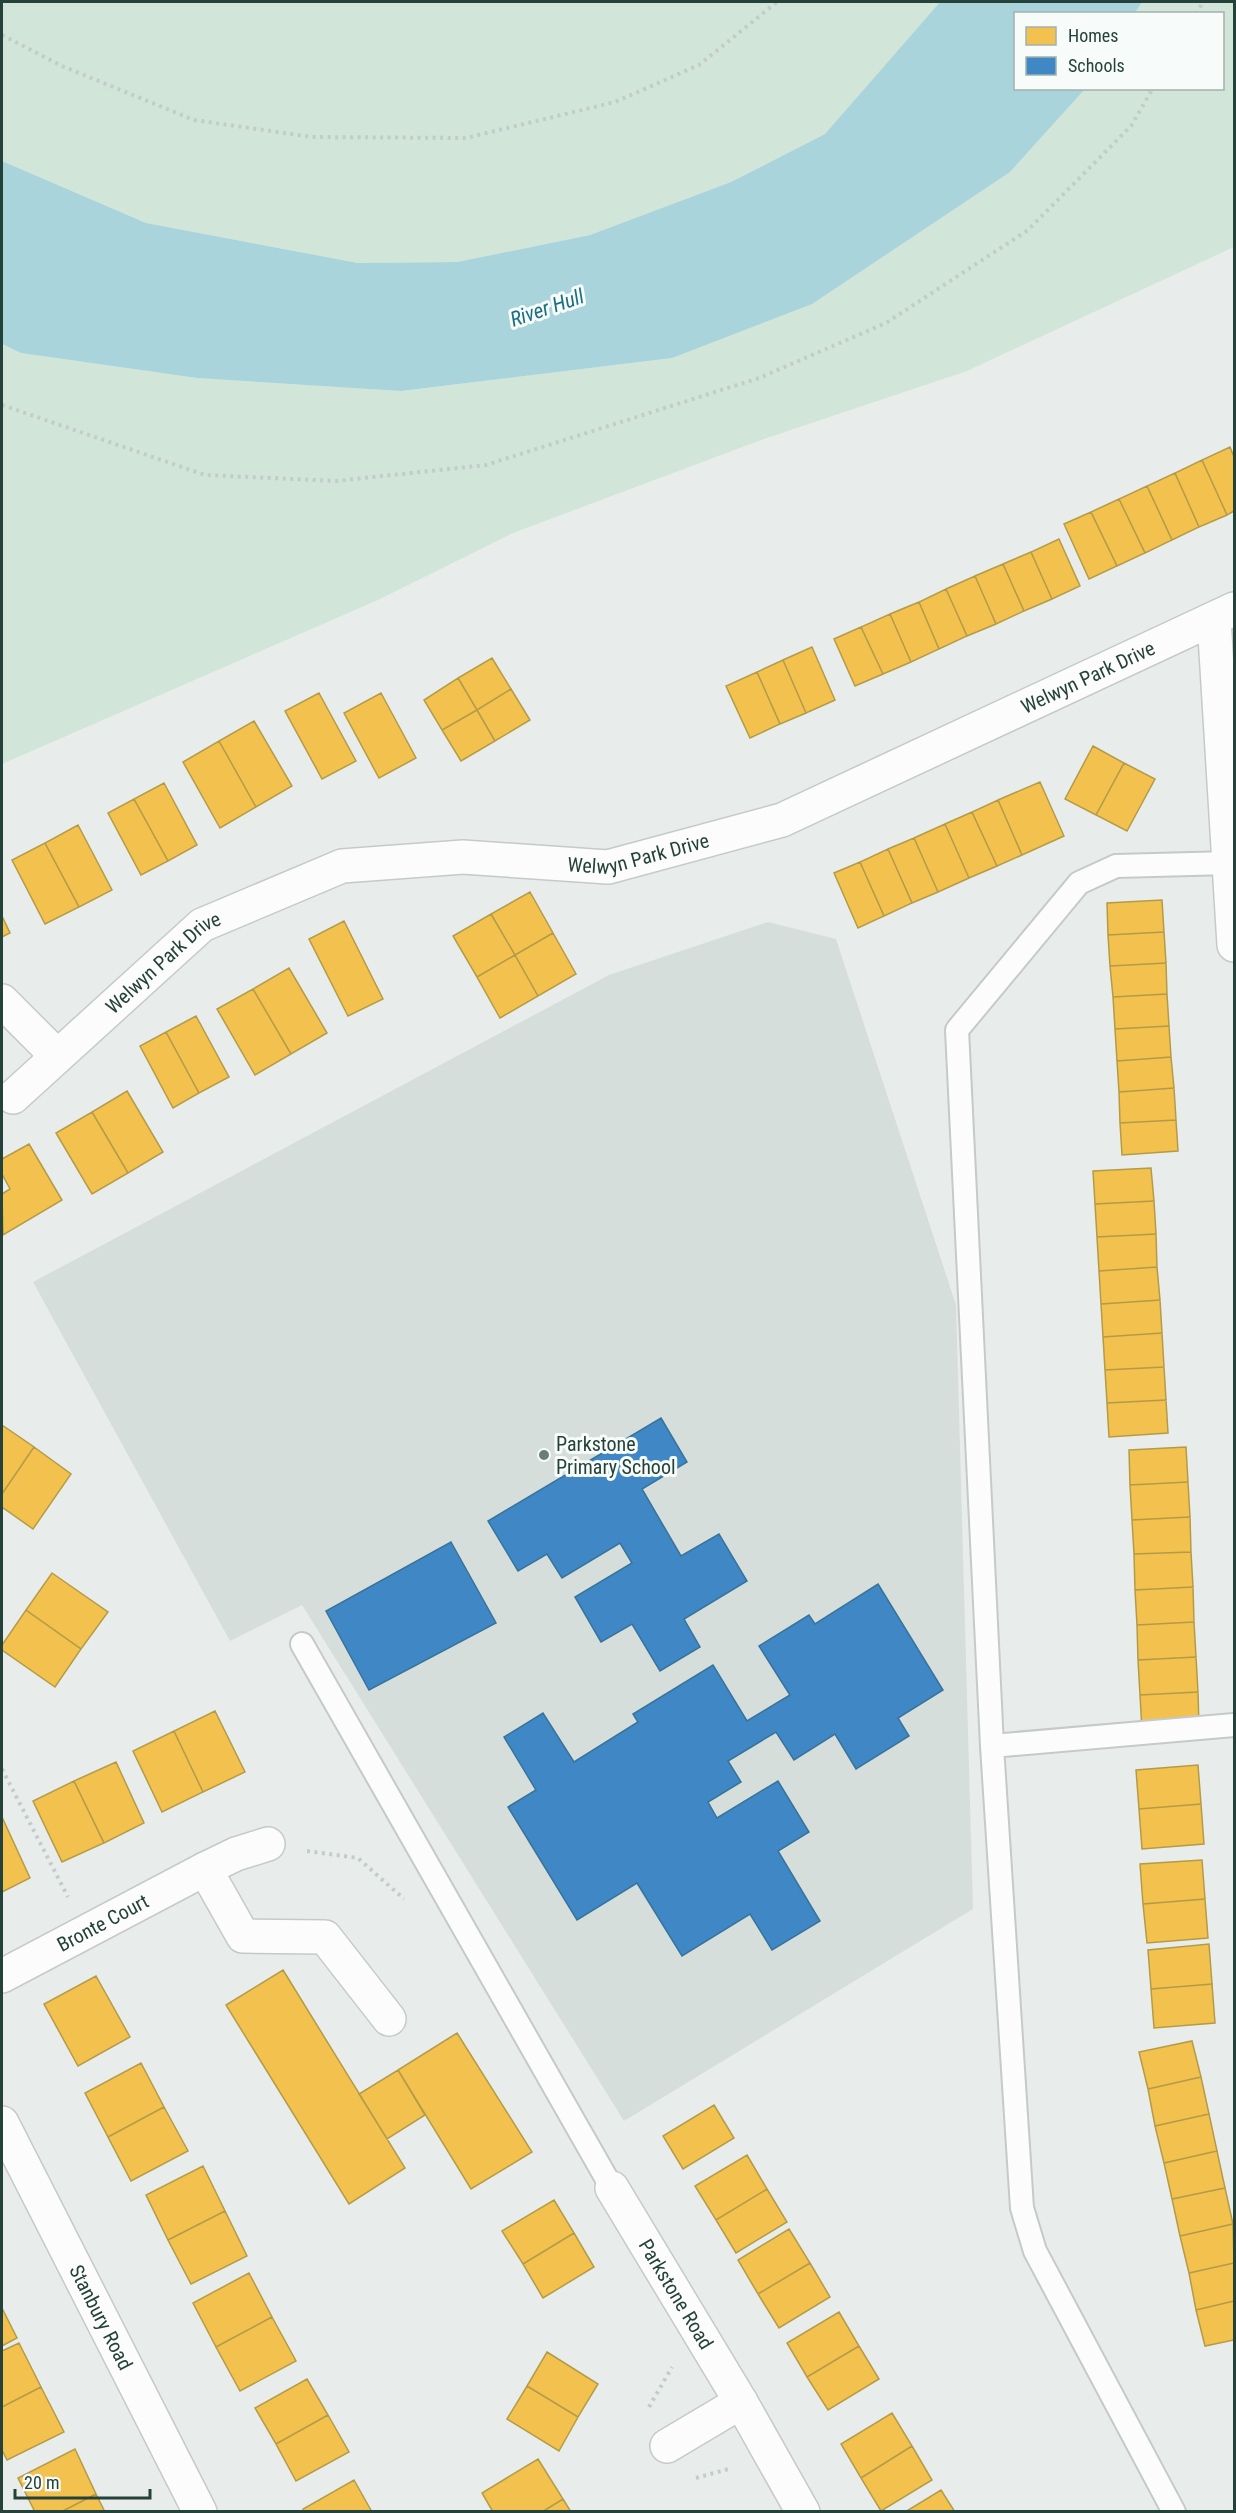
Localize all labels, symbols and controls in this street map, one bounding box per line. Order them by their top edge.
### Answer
legend [1014,12,1224,90]
text: Homes [1068,25,1118,46]
text: Schools [1068,55,1125,76]
water label: River Hull [507,284,587,332]
street label: Welwyn Park Drive [1017,636,1159,719]
street label: Welwyn Park Drive [567,828,712,879]
street label: Welwyn Park Drive [101,907,224,1019]
place label: Parkstone Primary School [556,1432,676,1479]
marker: Parkstone Primary School [537,1448,551,1462]
street label: Bronte Court [53,1889,153,1957]
street label: Parkstone Road [634,2235,718,2354]
street label: Stanbury Road [64,2261,138,2374]
scale bar [15,2462,150,2500]
text: 20 m [24,2472,59,2493]

